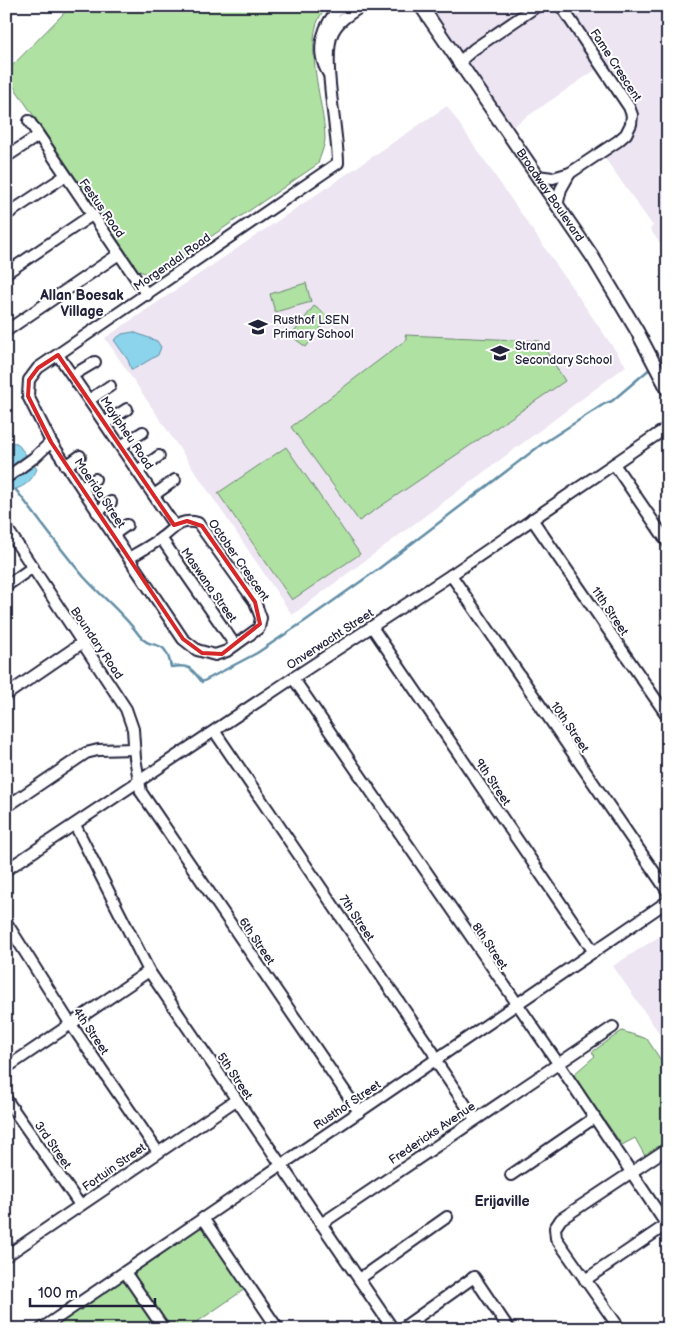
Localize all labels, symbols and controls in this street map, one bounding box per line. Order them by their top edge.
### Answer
street label: Fame Crescent [587,26,645,105]
street label: Broadway Boulevard [513,146,587,245]
street label: Festus Road [76,176,127,241]
street label: Morgendal Road [131,230,214,295]
district label: Allan Boesak Village [39,287,124,320]
place label: Rusthof LSEN Primary School [273,313,354,342]
school or university icon: Rusthof LSEN Primary School [247,316,269,338]
place label: Strand Secondary School [515,339,612,368]
school or university icon: Strand Secondary School [489,342,511,364]
street label: Mayipheu Road [97,394,157,473]
street label: Moerida Street [71,455,129,531]
street label: October Crescent [205,516,273,604]
street label: Maswana Street [177,545,240,626]
street label: 11th Street [588,584,632,639]
street label: Boundary Road [67,604,126,682]
street label: Onverwacht Street [284,606,377,673]
street label: 10th Street [547,699,592,756]
street label: 9th Street [471,756,514,809]
street label: 7th Street [336,892,378,944]
street label: 6th Street [235,915,278,968]
street label: 8th Street [468,920,511,973]
street label: 4th Street [69,1005,112,1058]
street label: 5th Street [214,1050,256,1103]
street label: Rusthof Street [311,1077,384,1133]
street label: Fredericks Avenue [386,1099,478,1168]
street label: 3rd Street [31,1119,74,1172]
street label: Fortuin Street [80,1140,149,1195]
district label: Erijaville [474,1193,530,1210]
scale bar [30,1275,155,1307]
text: 100 m [38,1284,78,1303]

